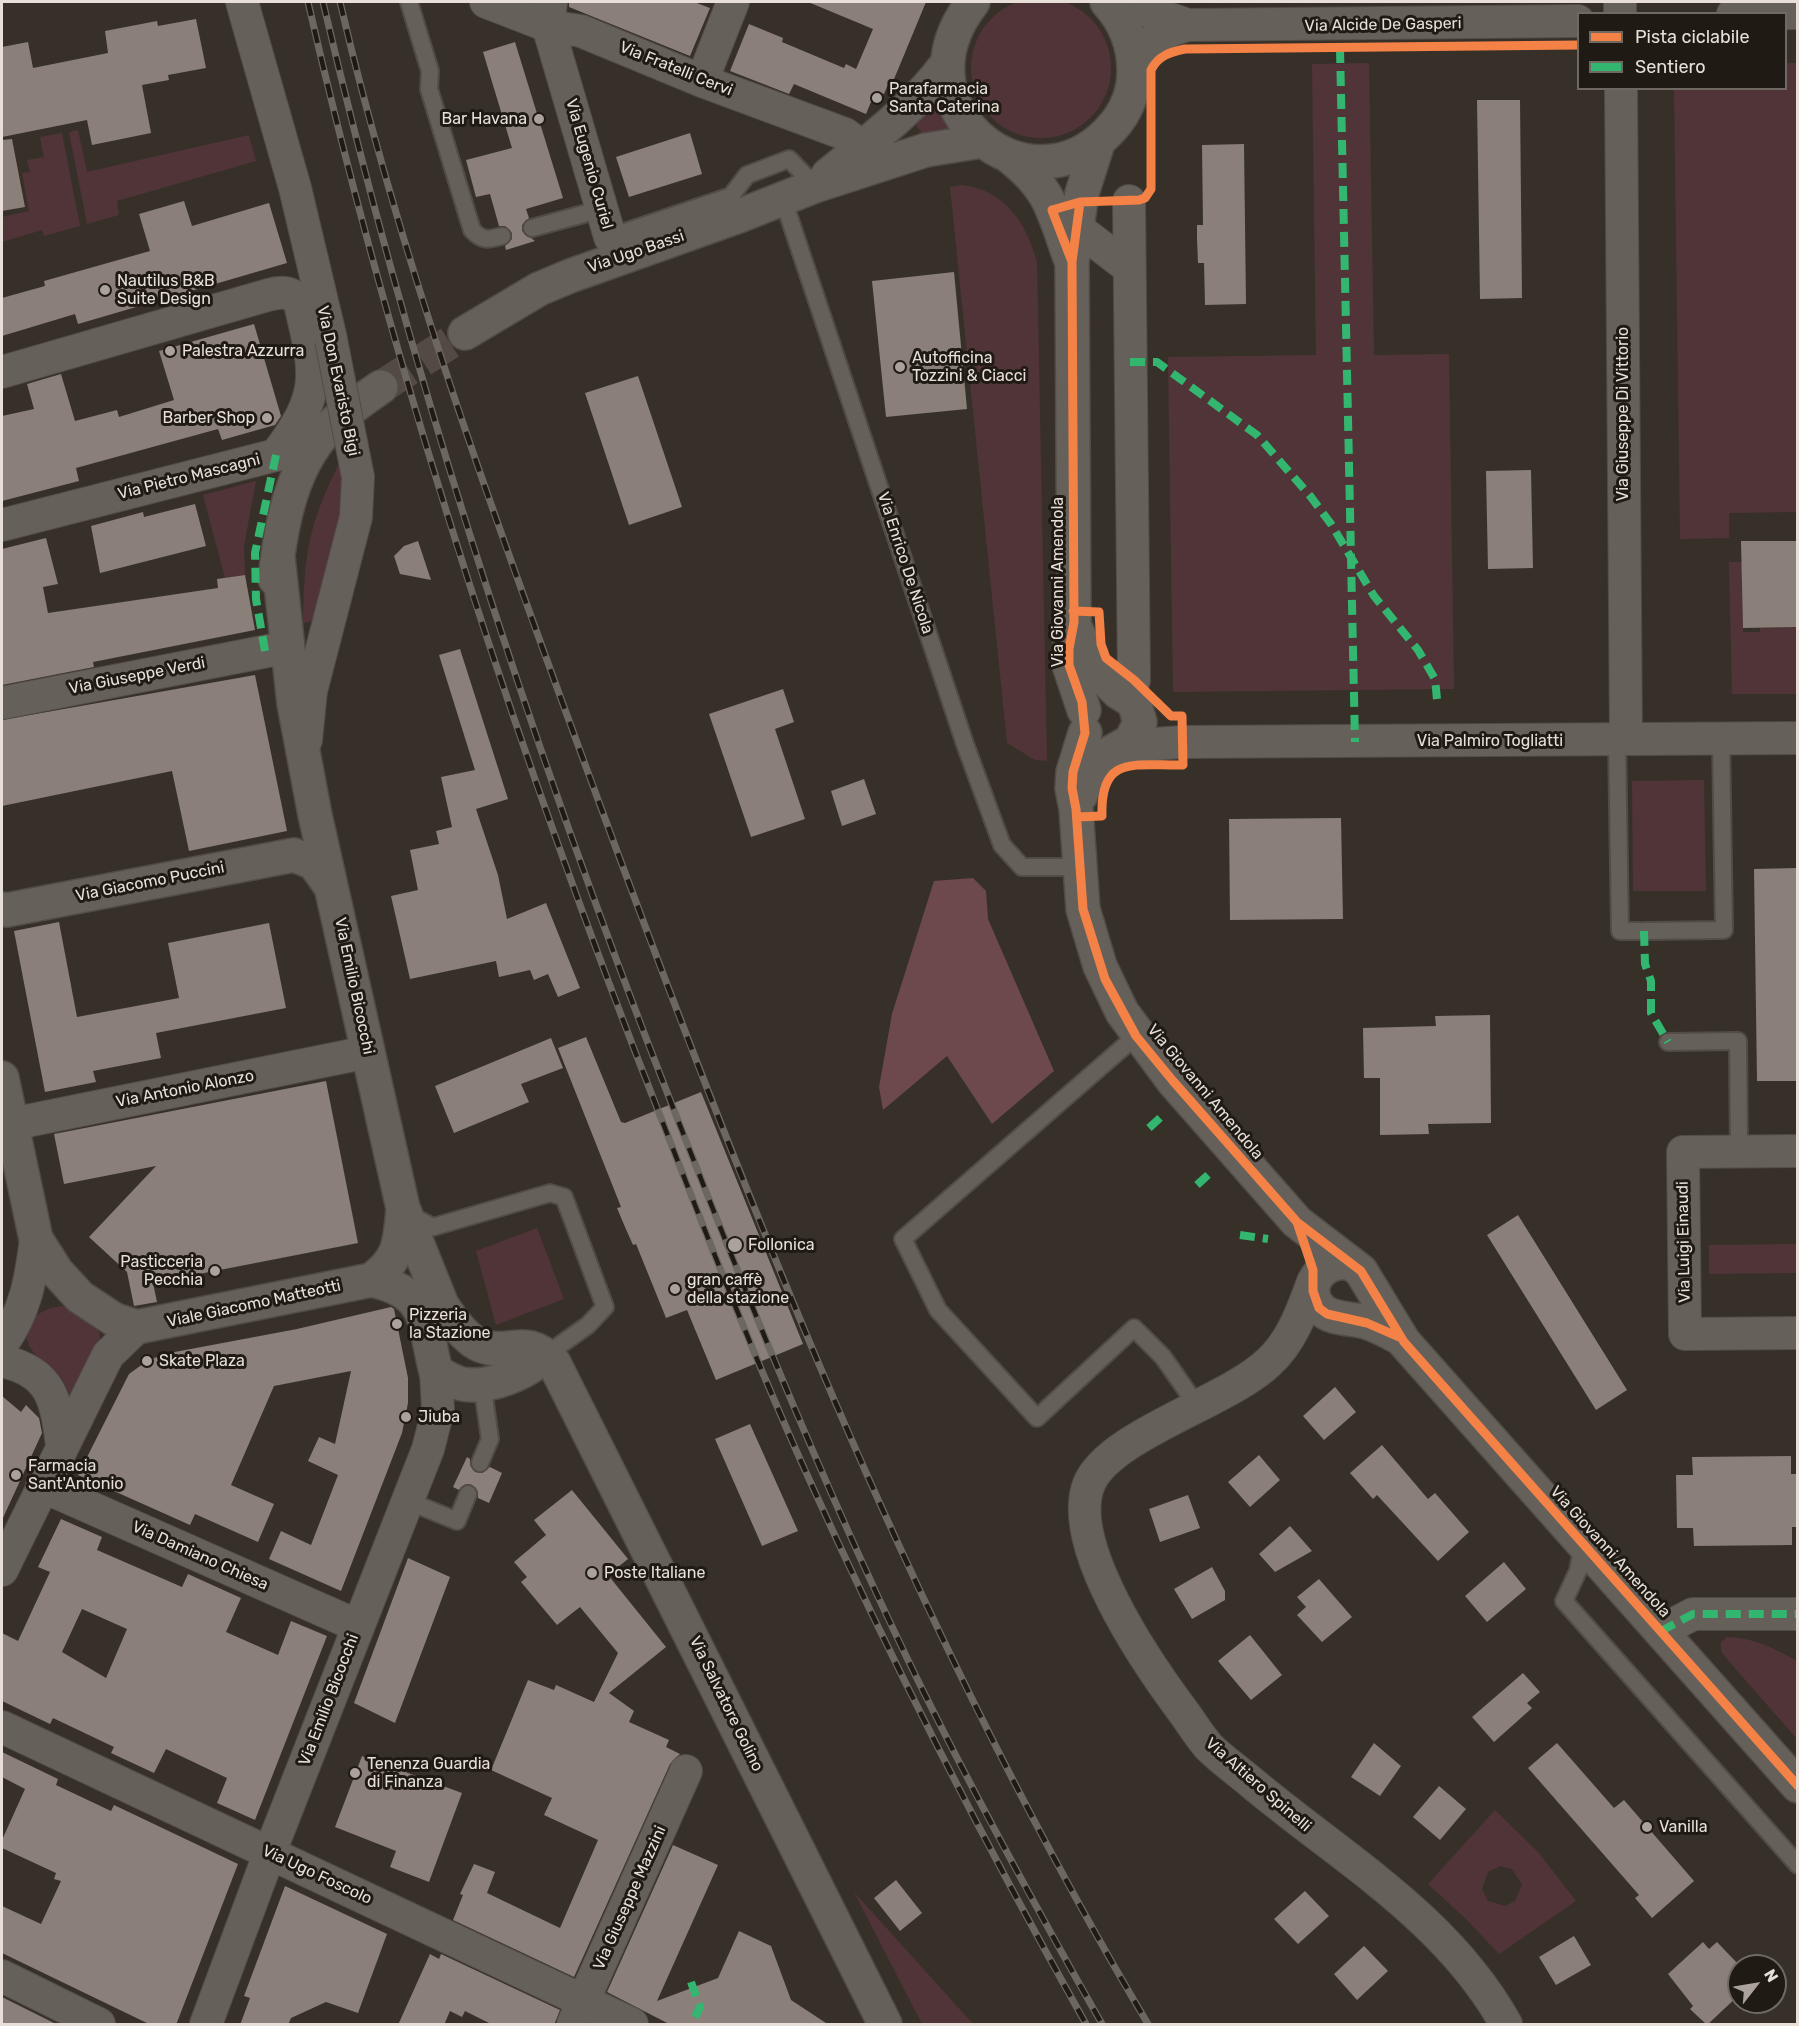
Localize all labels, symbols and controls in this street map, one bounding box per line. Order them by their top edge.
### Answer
legend [1577,12,1787,90]
street label: Via Alcide De Gasperi [1304,14,1462,36]
text: Pista ciclabile [1635,26,1750,48]
street label: Via Fratelli Cervi [617,38,735,100]
text: Sentiero [1635,56,1706,78]
place label: Parafarmacia Santa Caterina [889,79,999,117]
marker: Parafarmacia Santa Caterina [870,91,884,105]
street label: Via Eugenio Curiel [561,97,617,231]
place label: Bar Havana [441,109,527,129]
marker: Bar Havana [532,112,546,126]
street label: Via Ugo Bassi [585,227,687,277]
place label: Nautilus B&B Suite Design [117,271,215,309]
marker: Nautilus B&B Suite Design [98,283,112,297]
street label: Via Don Evaristo Bigi [313,304,363,458]
street label: Via Giuseppe Di Vittorio [1613,327,1633,501]
place label: Palestra Azzurra [182,341,304,361]
marker: Palestra Azzurra [163,344,177,358]
place label: Autofficina Tozzini & Ciacci [912,348,1026,386]
marker: Autofficina Tozzini & Ciacci [893,360,907,374]
place label: Barber Shop [163,408,255,428]
marker: Barber Shop [260,411,274,425]
street label: Via Pietro Mascagni [116,450,262,504]
street label: Via Enrico De Nicola [873,490,937,636]
street label: Via Giovanni Amendola [1048,497,1068,667]
street label: Via Giuseppe Verdi [67,653,207,699]
street label: Via Palmiro Togliatti [1417,731,1563,751]
street label: Via Giacomo Puccini [74,858,226,906]
street label: Via Emilio Bicocchi [330,916,378,1056]
street label: Via Giovanni Amendola [1143,1021,1267,1163]
street label: Via Antonio Alonzo [114,1066,256,1112]
street label: Via Luigi Einaudi [1673,1181,1695,1303]
place label: Follonica [748,1235,815,1255]
marker: Follonica [726,1236,744,1254]
place label: Pasticceria Pecchia [120,1252,203,1290]
marker: Pasticceria Pecchia [208,1264,222,1278]
place label: gran caffè della stazione [687,1270,789,1308]
street label: Viale Giacomo Matteotti [165,1276,343,1332]
marker: gran caffè della stazione [668,1282,682,1296]
place label: Pizzeria la Stazione [409,1305,491,1343]
marker: Pizzeria la Stazione [390,1317,404,1331]
place label: Skate Plaza [159,1351,245,1371]
marker: Skate Plaza [140,1354,154,1368]
place label: Jiuba [418,1407,460,1427]
marker: Jiuba [399,1410,413,1424]
place label: Farmacia Sant'Antonio [28,1456,124,1494]
marker: Farmacia Sant'Antonio [9,1468,23,1482]
street label: Via Giovanni Amendola [1546,1482,1674,1622]
street label: Via Damiano Chiesa [129,1517,271,1595]
place label: Poste Italiane [604,1563,705,1583]
marker: Poste Italiane [585,1566,599,1580]
street label: Via Emilio Bicocchi [295,1631,363,1769]
street label: Via Salvatore Golino [685,1633,767,1775]
street label: Via Altiero Spinelli [1201,1734,1315,1836]
place label: Tenenza Guardia di Finanza [367,1754,490,1792]
marker: Tenenza Guardia di Finanza [348,1766,362,1780]
place label: Vanilla [1659,1817,1708,1837]
marker: Vanilla [1640,1820,1654,1834]
street label: Via Giuseppe Mazzini [590,1823,670,1973]
street label: Via Ugo Foscolo [259,1841,375,1909]
north arrow [1727,1954,1787,2014]
text: N [1760,1966,1782,1985]

